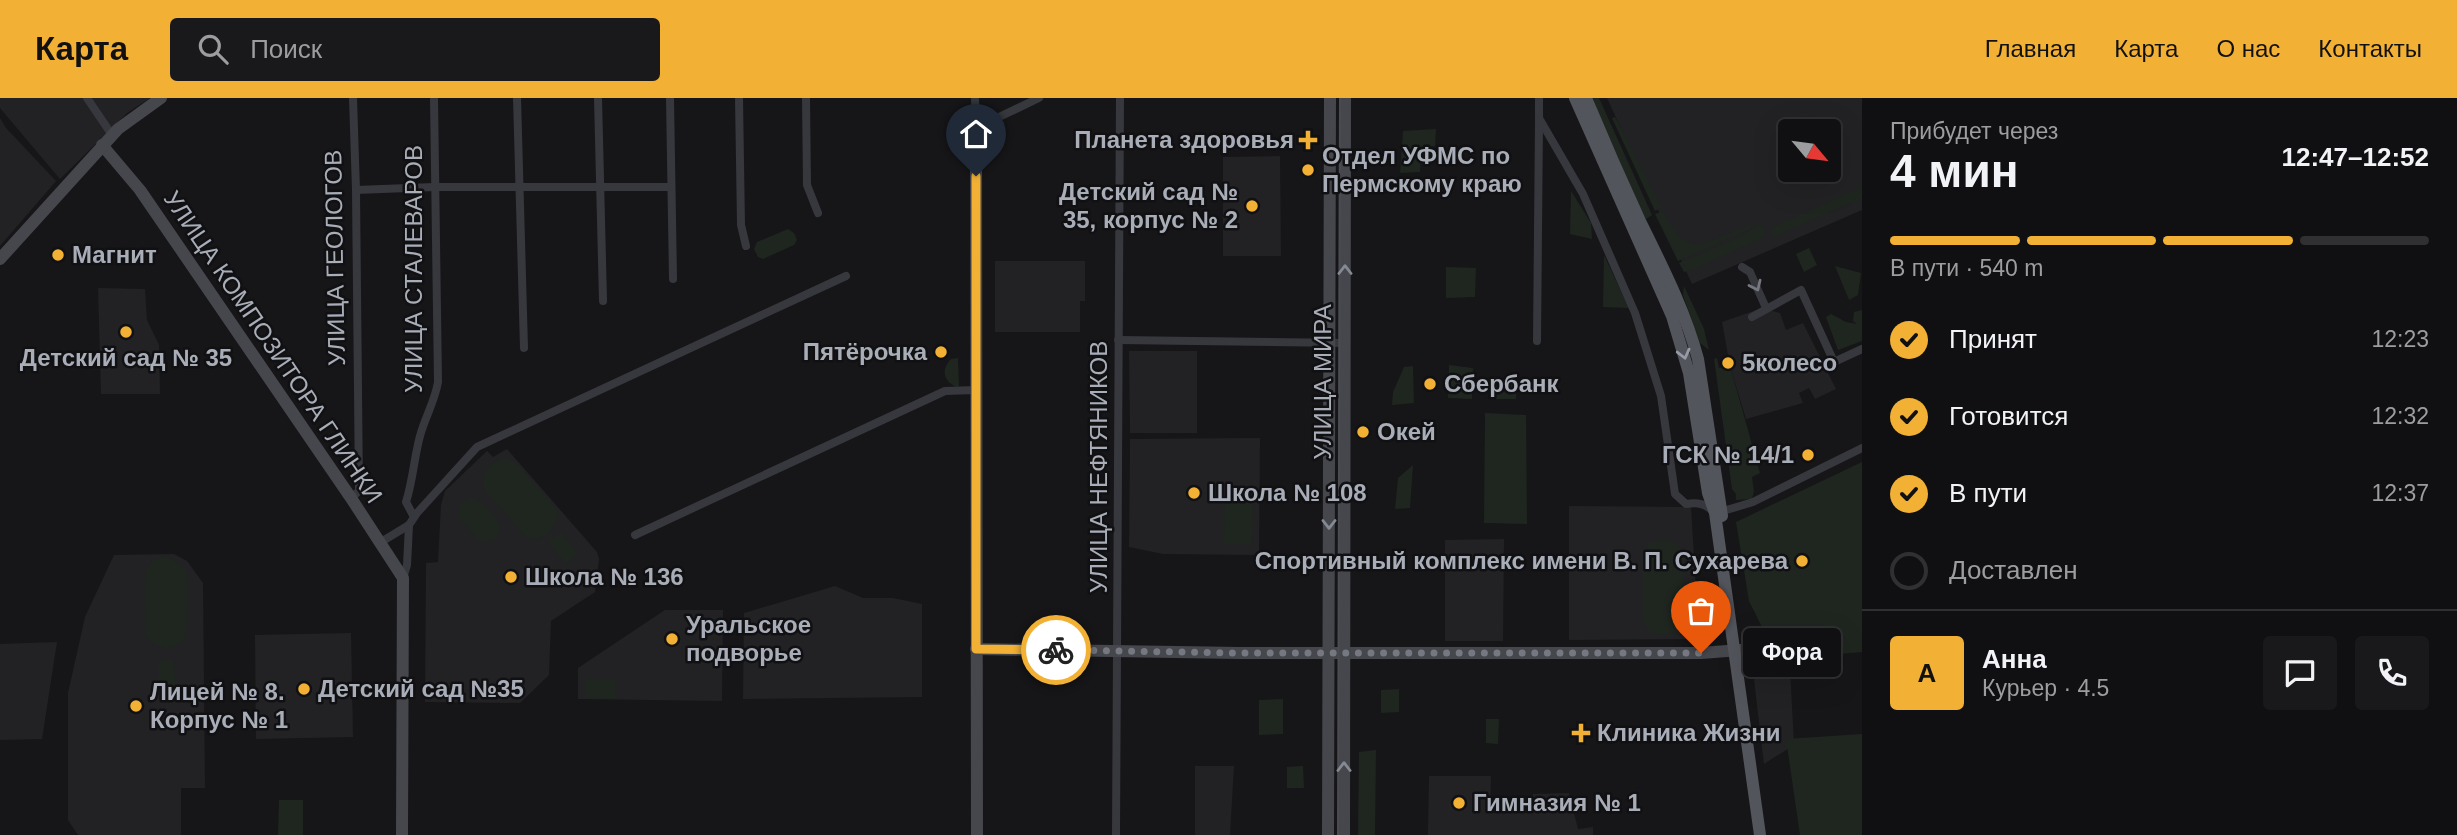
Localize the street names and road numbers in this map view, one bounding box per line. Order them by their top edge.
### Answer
street label: УЛИЦА СТАЛЕВАРОВ [400,145,427,393]
street label: УЛИЦА ГЕОЛОГОВ [319,150,350,366]
street label: УЛИЦА КОМПОЗИТОРА ГЛИНКИ [159,186,388,508]
street label: УЛИЦА МИРА [1309,304,1336,460]
street label: УЛИЦА НЕФТЯНИКОВ [1085,341,1112,593]

